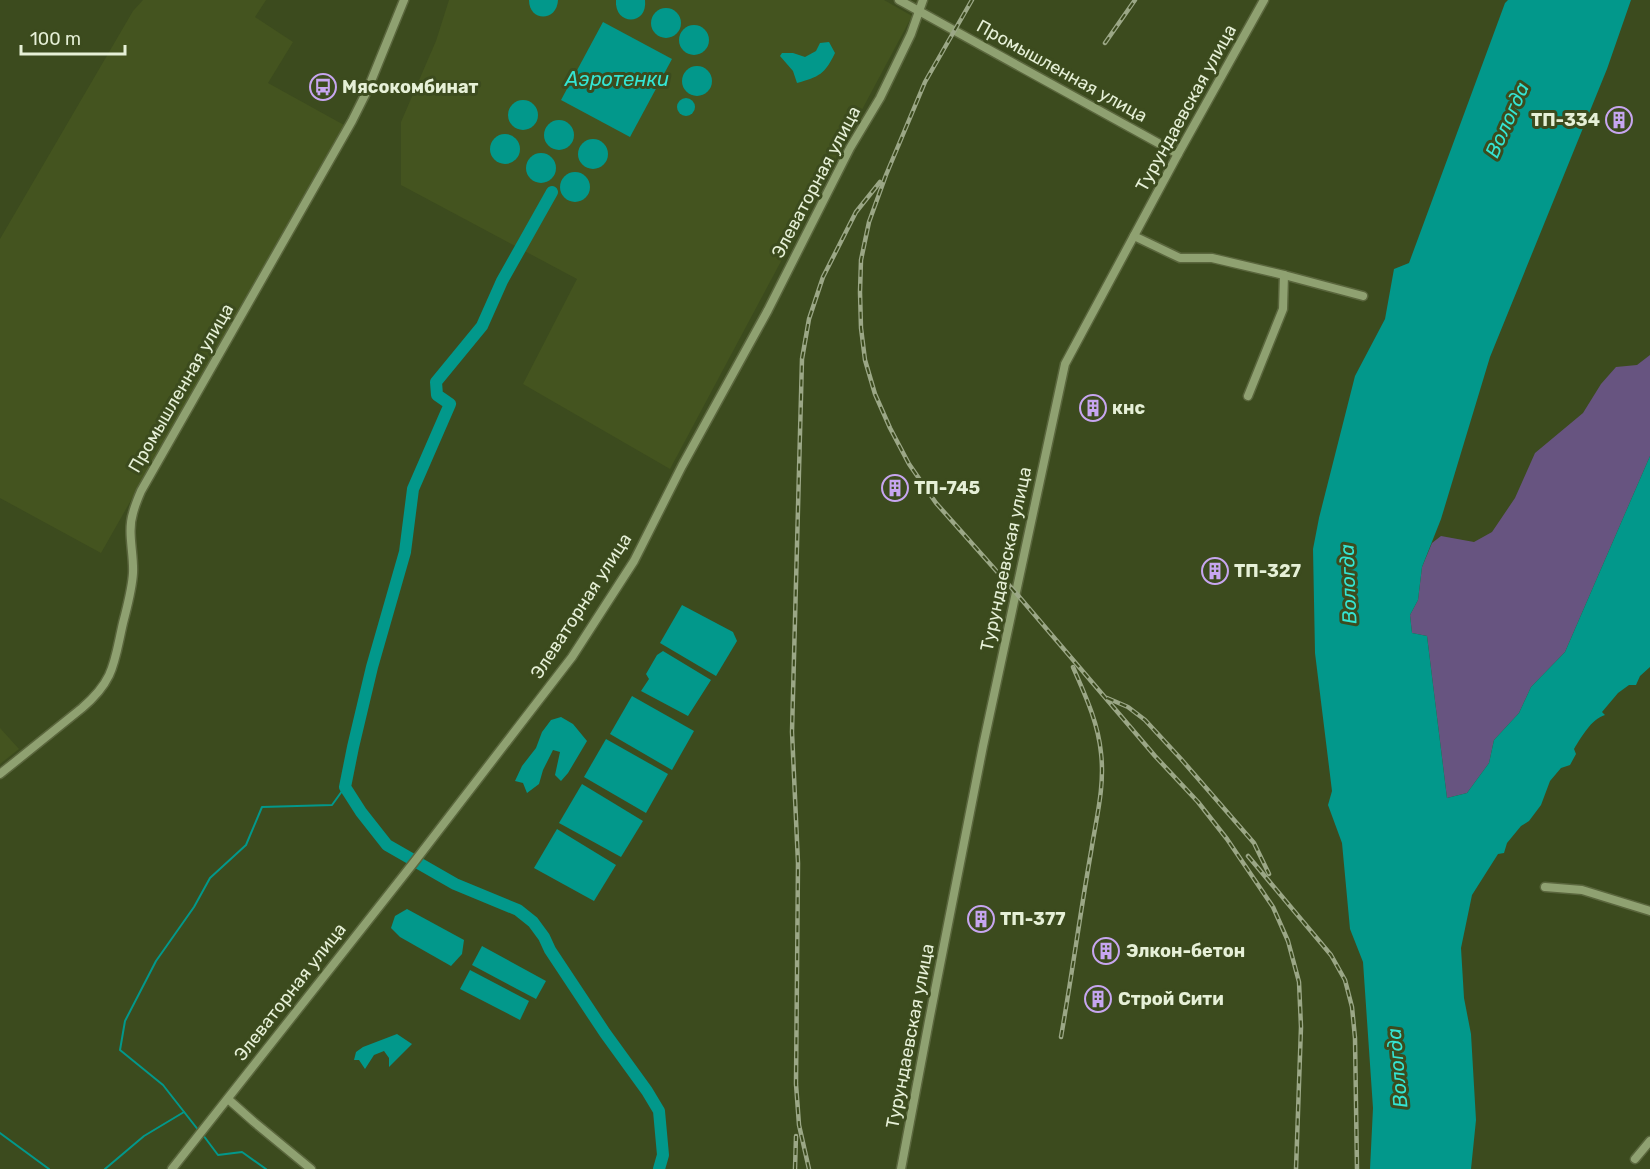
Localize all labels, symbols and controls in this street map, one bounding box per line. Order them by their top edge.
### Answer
street label: Промышленная улица [973,15,1151,127]
scale bar [21,18,124,56]
street label: Турундаевская улица [1131,20,1241,196]
text: 100 m [30,28,81,50]
water label: Аэротенки [564,67,669,91]
bus stop icon: Мясокомбинат [308,72,338,102]
place label: Мясокомбинат [342,76,479,98]
water label: Вологда [1480,78,1534,161]
street label: Элеваторная улица [767,102,865,262]
building icon: ТП-334 [1604,105,1634,135]
place label: ТП-334 [1531,109,1600,131]
street label: Промышленная улица [124,300,238,476]
building icon: кнс [1078,393,1108,423]
place label: кнс [1112,397,1145,419]
street label: Турундаевская улица [976,465,1036,653]
building icon: ТП-745 [880,473,910,503]
place label: ТП-745 [914,477,980,499]
street label: Элеваторная улица [526,529,636,683]
water label: Вологда [1335,543,1361,624]
building icon: ТП-327 [1200,556,1230,586]
place label: ТП-327 [1234,560,1301,582]
building icon: ТП-377 [966,904,996,934]
place label: ТП-377 [1000,908,1066,930]
street label: Элеваторная улица [229,919,351,1065]
building icon: Элкон-бетон [1091,936,1121,966]
place label: Элкон-бетон [1126,940,1245,962]
street label: Турундаевская улица [881,942,939,1130]
building icon: Строй Сити [1083,984,1113,1014]
place label: Строй Сити [1118,988,1224,1010]
water label: Вологда [1382,1027,1412,1109]

